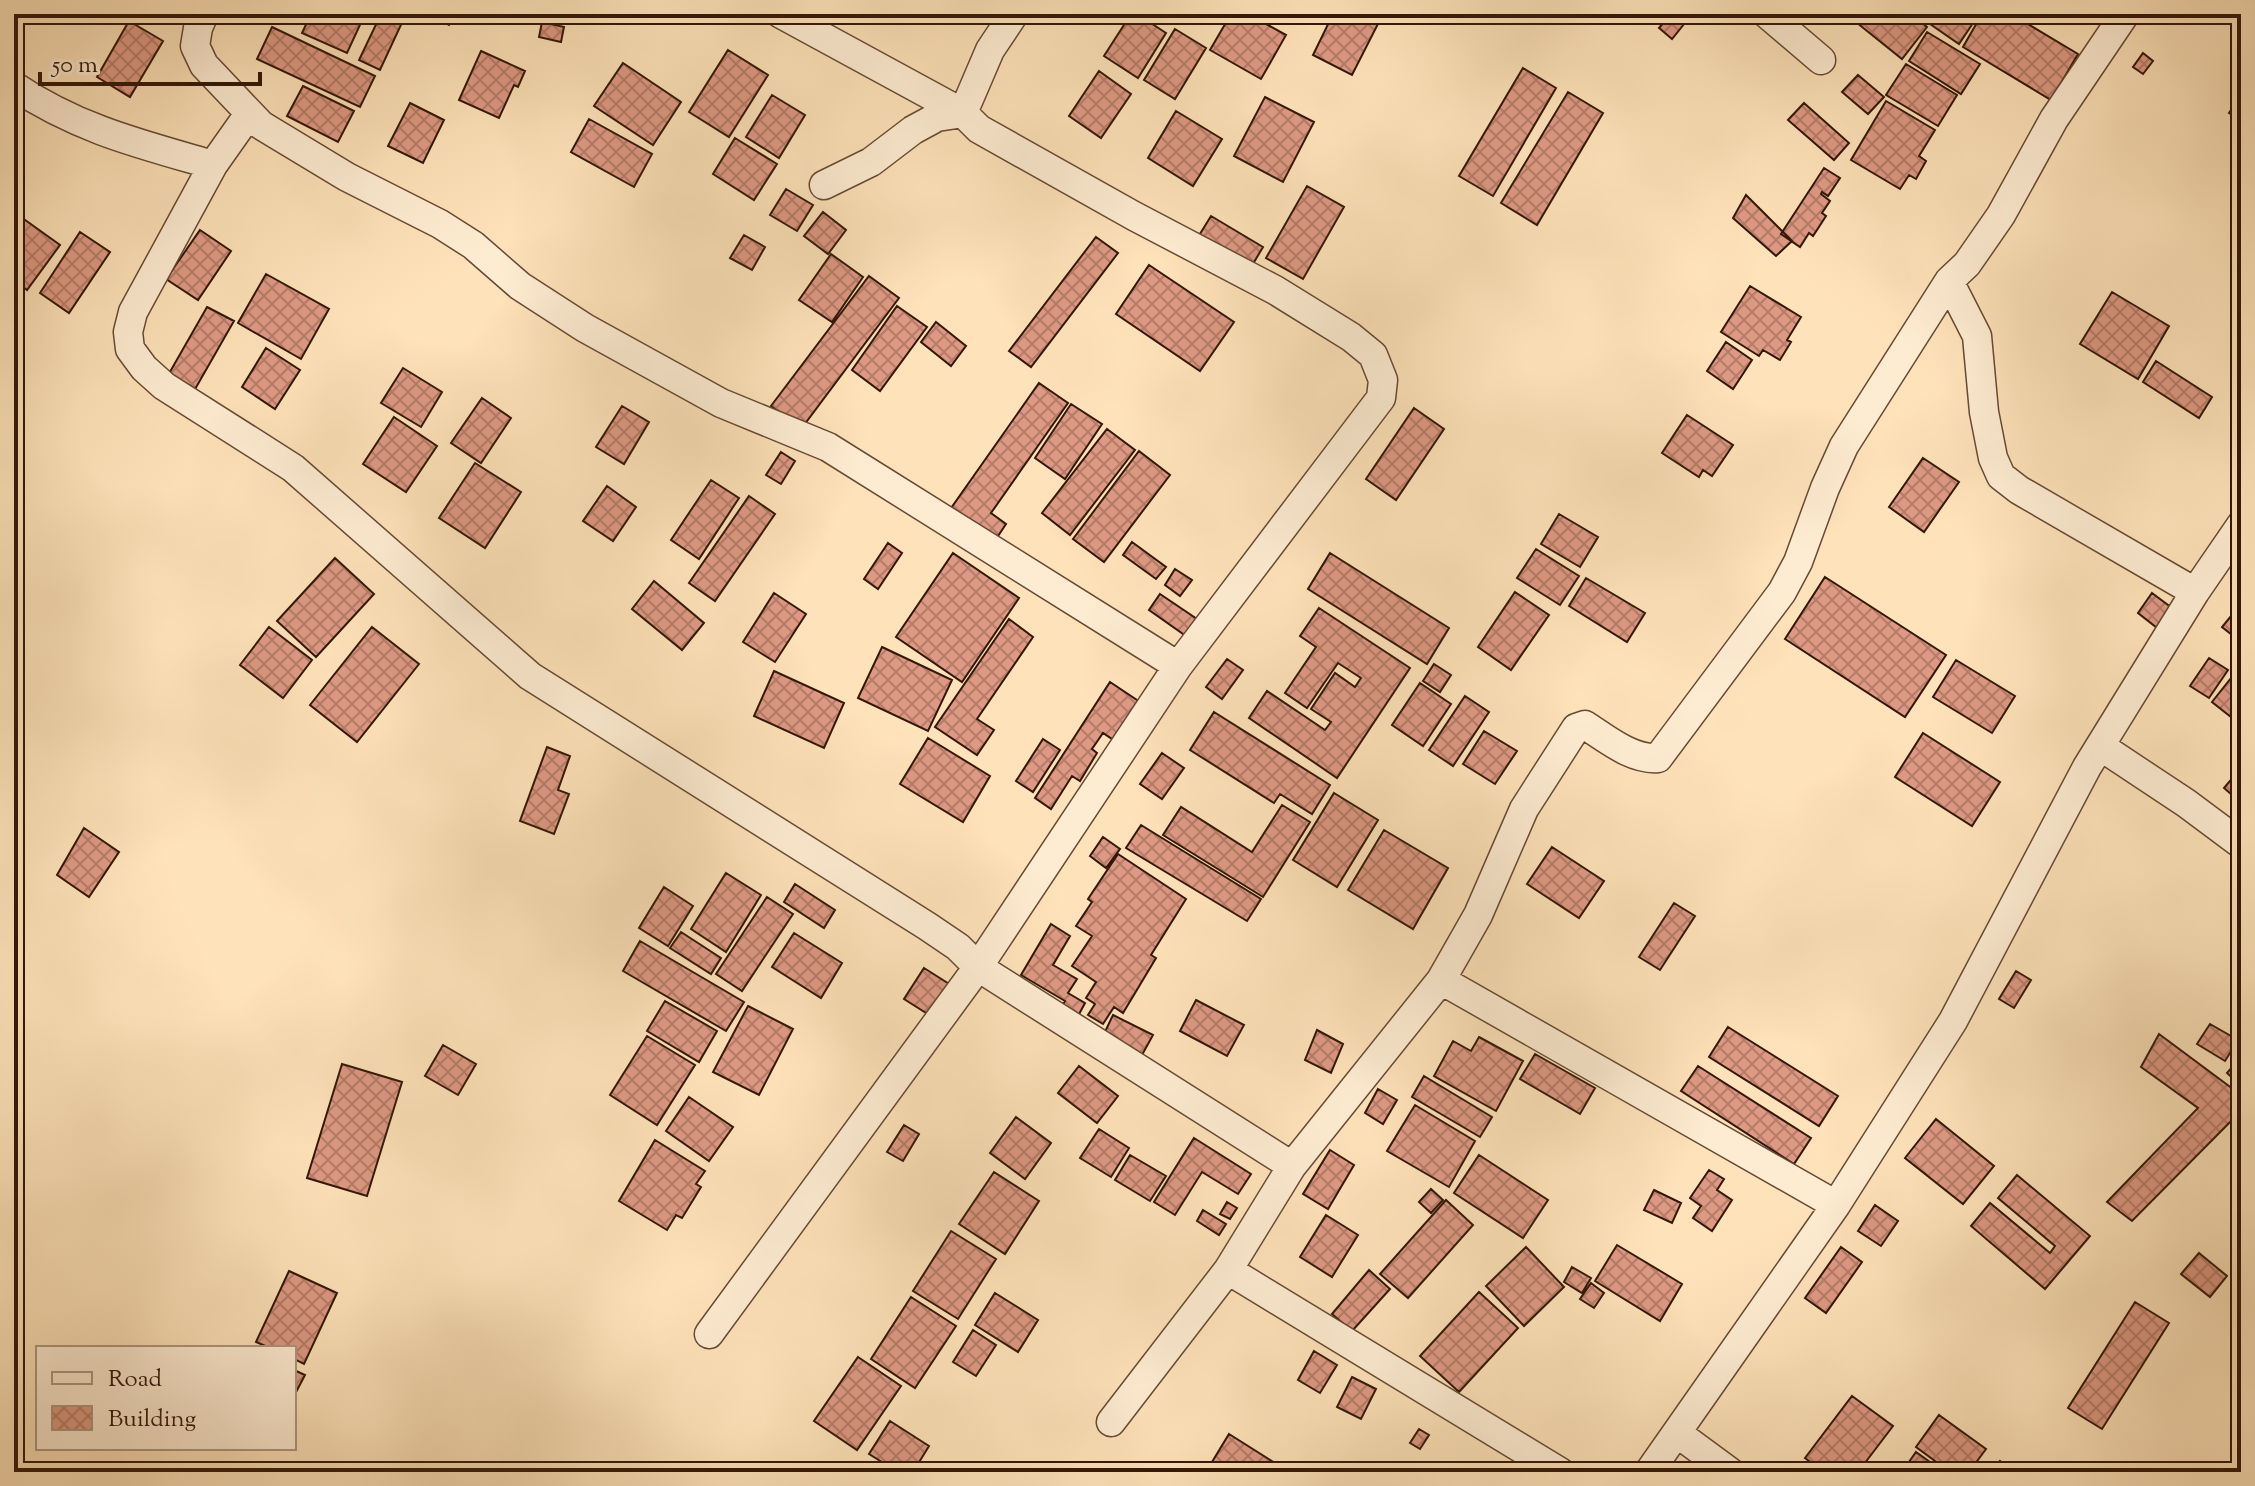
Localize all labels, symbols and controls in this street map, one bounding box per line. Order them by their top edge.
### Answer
scale bar [40,36,260,86]
text: 50 m [50,49,98,83]
legend [36,1346,296,1450]
text: Road [108,1363,162,1397]
text: Building [108,1403,197,1437]

